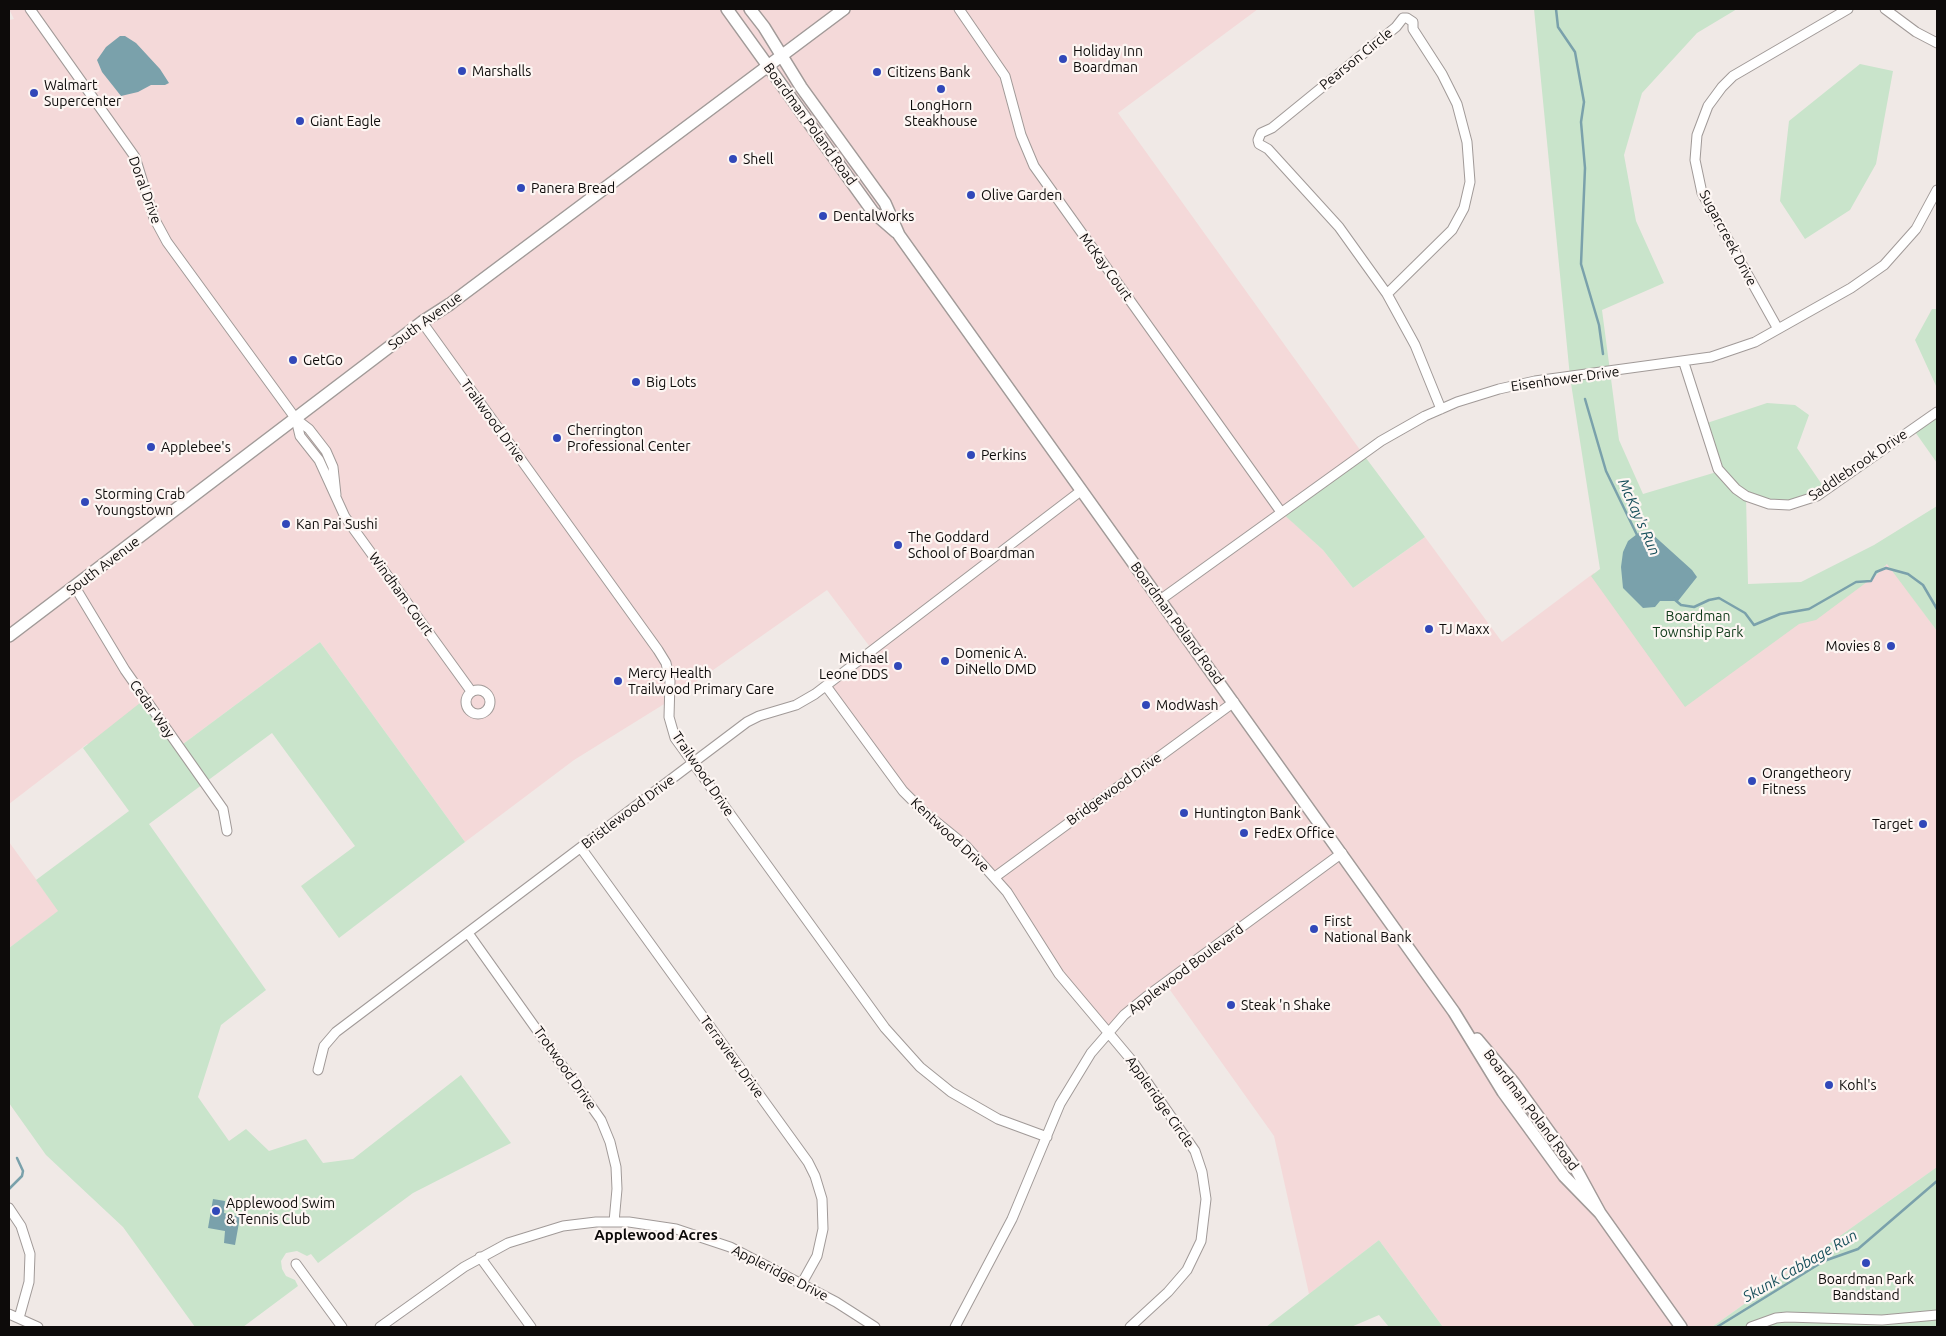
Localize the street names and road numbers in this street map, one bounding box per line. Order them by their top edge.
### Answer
street label: Pearson Circle [1316,24,1396,94]
street label: Boardman Poland Road [760,60,860,188]
street label: Doral Drive [125,154,165,226]
street label: Sugarcreek Drive [1696,187,1760,289]
street label: McKay Court [1076,230,1136,304]
street label: South Avenue [385,289,465,353]
street label: Eisenhower Drive [1510,363,1620,395]
street label: Trailwood Drive [457,376,529,466]
street label: Saddlebrook Drive [1805,426,1911,504]
street label: South Avenue [63,533,143,599]
street label: Windham Court [365,549,437,639]
street label: Boardman Poland Road [1127,559,1227,687]
street label: Cedar Way [126,677,178,741]
street label: Trailwood Drive [668,728,738,820]
street label: Bridgewood Drive [1063,749,1165,829]
street label: Bristlewood Drive [578,772,678,852]
street label: Kentwood Drive [907,794,993,876]
street label: Applewood Boulevard [1125,920,1247,1018]
street label: Terraview Drive [696,1013,768,1101]
street label: Trotwood Drive [530,1023,600,1113]
street label: Boardman Poland Road [1480,1046,1582,1174]
street label: Appleridge Circle [1122,1053,1198,1151]
street label: Appleridge Drive [729,1241,831,1305]

